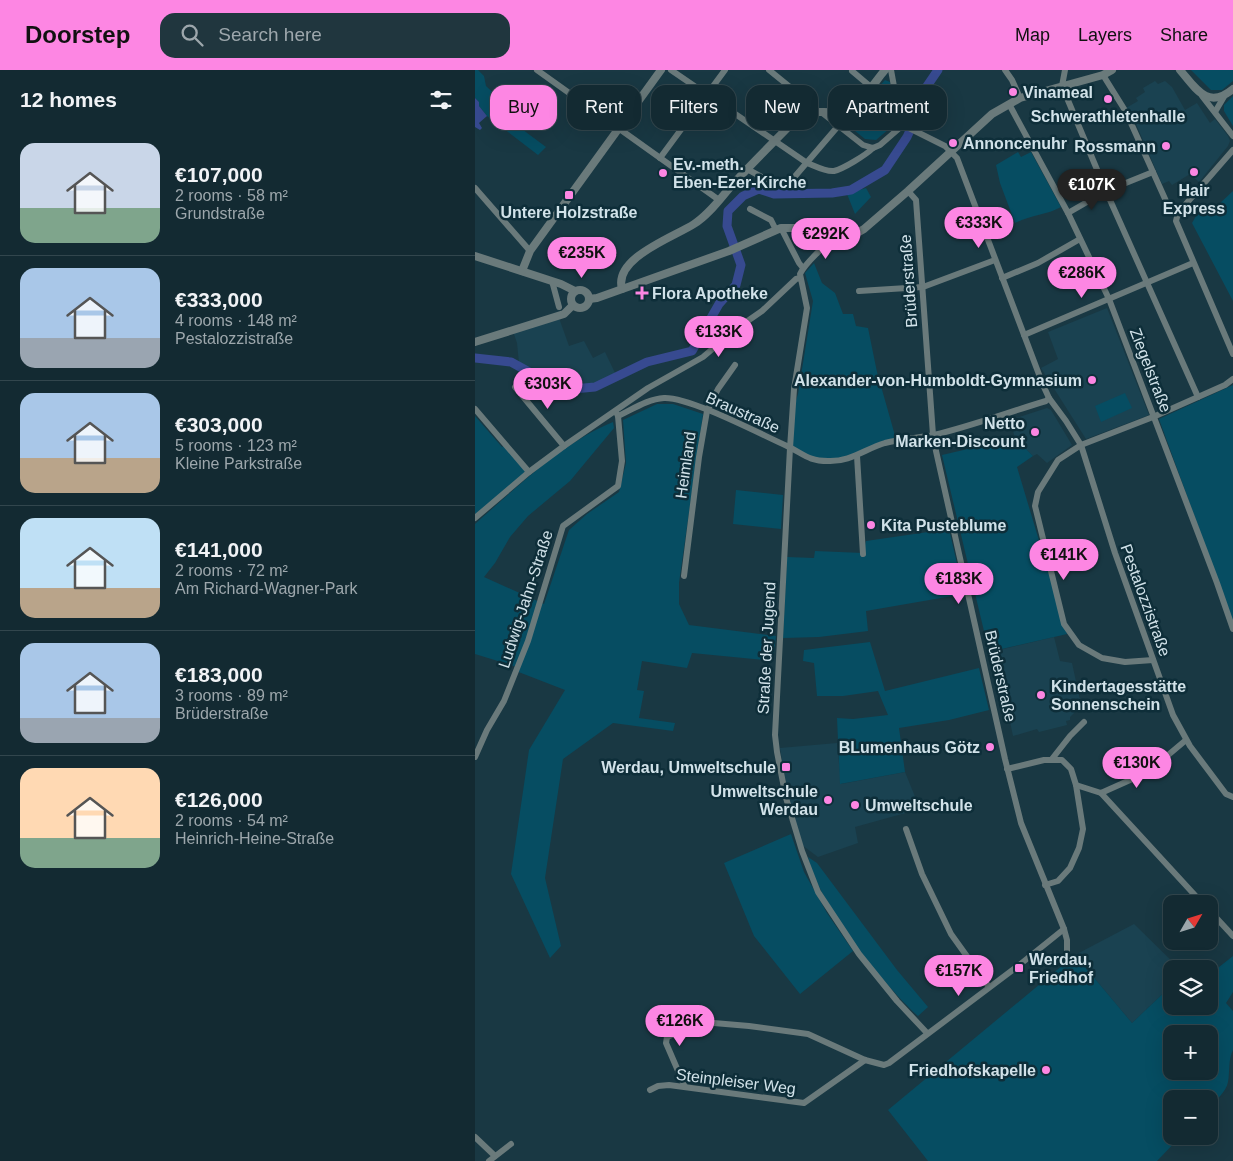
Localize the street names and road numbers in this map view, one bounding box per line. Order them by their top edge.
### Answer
street label: Brüderstraße [897,234,920,328]
street label: Ziegelstraße [1127,326,1174,415]
street label: Braustraße [703,389,782,436]
street label: Heimland [672,430,699,500]
street label: Ludwig-Jahn-Straße [495,528,556,670]
street label: Pestalozzistraße [1117,542,1174,659]
street label: Straße der Jugend [755,581,778,715]
street label: Brüderstraße [982,629,1019,724]
street label: Steinpleiser Weg [675,1066,797,1097]

